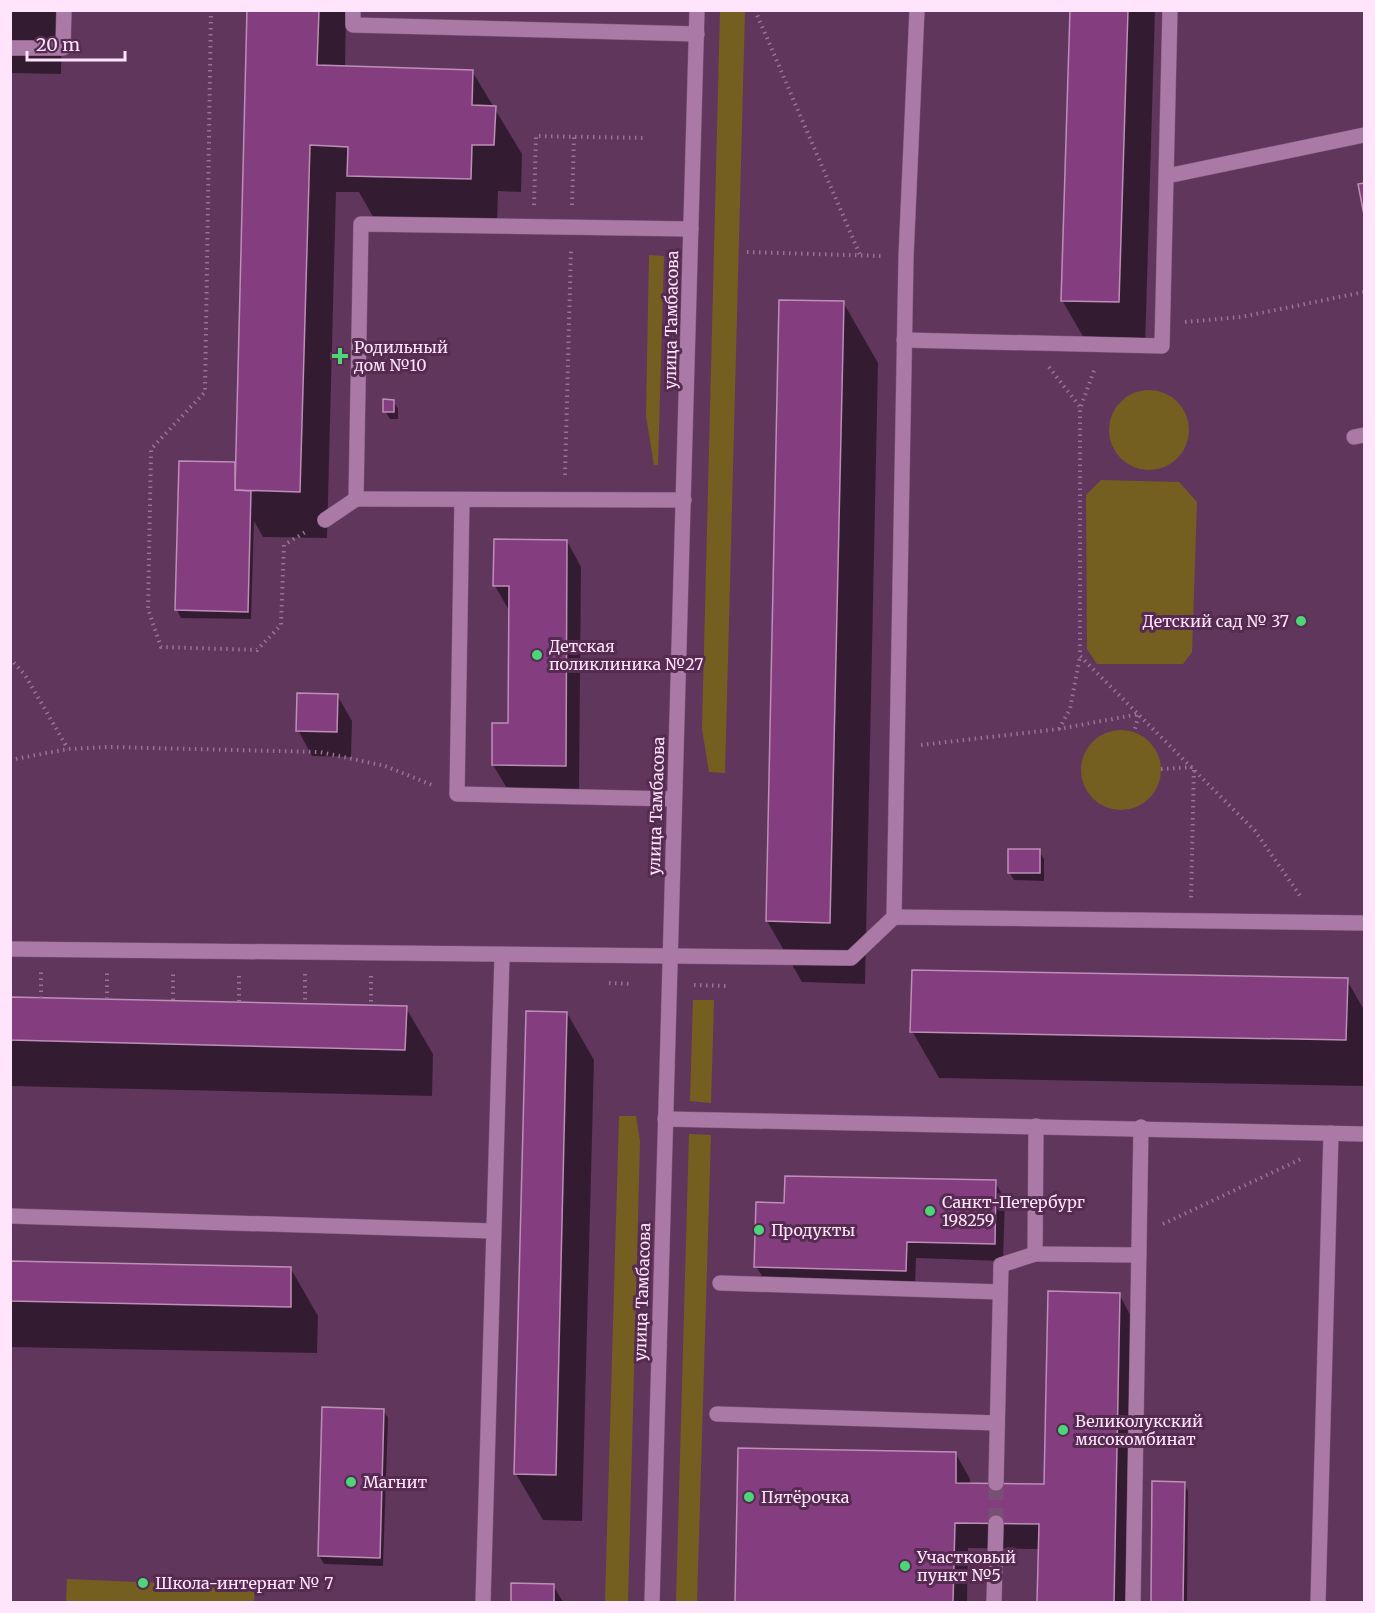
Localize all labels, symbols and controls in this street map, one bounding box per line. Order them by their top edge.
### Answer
scale bar [27,24,124,62]
text: 20 m [36,33,80,56]
street label: улица Тамбасова [660,250,682,390]
place label: Родильный дом №10 [353,337,448,375]
marker: Родильный дом №10 [331,347,349,365]
place label: Детский сад № 37 [1143,611,1289,631]
marker: Детский сад № 37 [1294,614,1308,628]
place label: Детская поликлиника №27 [549,636,703,674]
marker: Детская поликлиника №27 [530,648,544,662]
street label: улица Тамбасова [644,736,668,876]
place label: Санкт-Петербург 198259 [942,1192,1085,1230]
marker: Санкт-Петербург 198259 [923,1204,937,1218]
place label: Продукты [771,1220,855,1240]
street label: улица Тамбасова [630,1222,654,1362]
marker: Продукты [752,1223,766,1237]
place label: Великолукский мясокомбинат [1075,1411,1203,1449]
marker: Великолукский мясокомбинат [1056,1423,1070,1437]
place label: Магнит [363,1472,428,1492]
marker: Магнит [344,1475,358,1489]
place label: Пятёрочка [761,1487,850,1507]
marker: Пятёрочка [742,1490,756,1504]
place label: Участковый пункт №5 [916,1547,1016,1585]
marker: Участковый пункт №5 [898,1559,912,1573]
place label: Школа-интернат № 7 [155,1573,333,1593]
marker: Школа-интернат № 7 [136,1576,150,1590]

